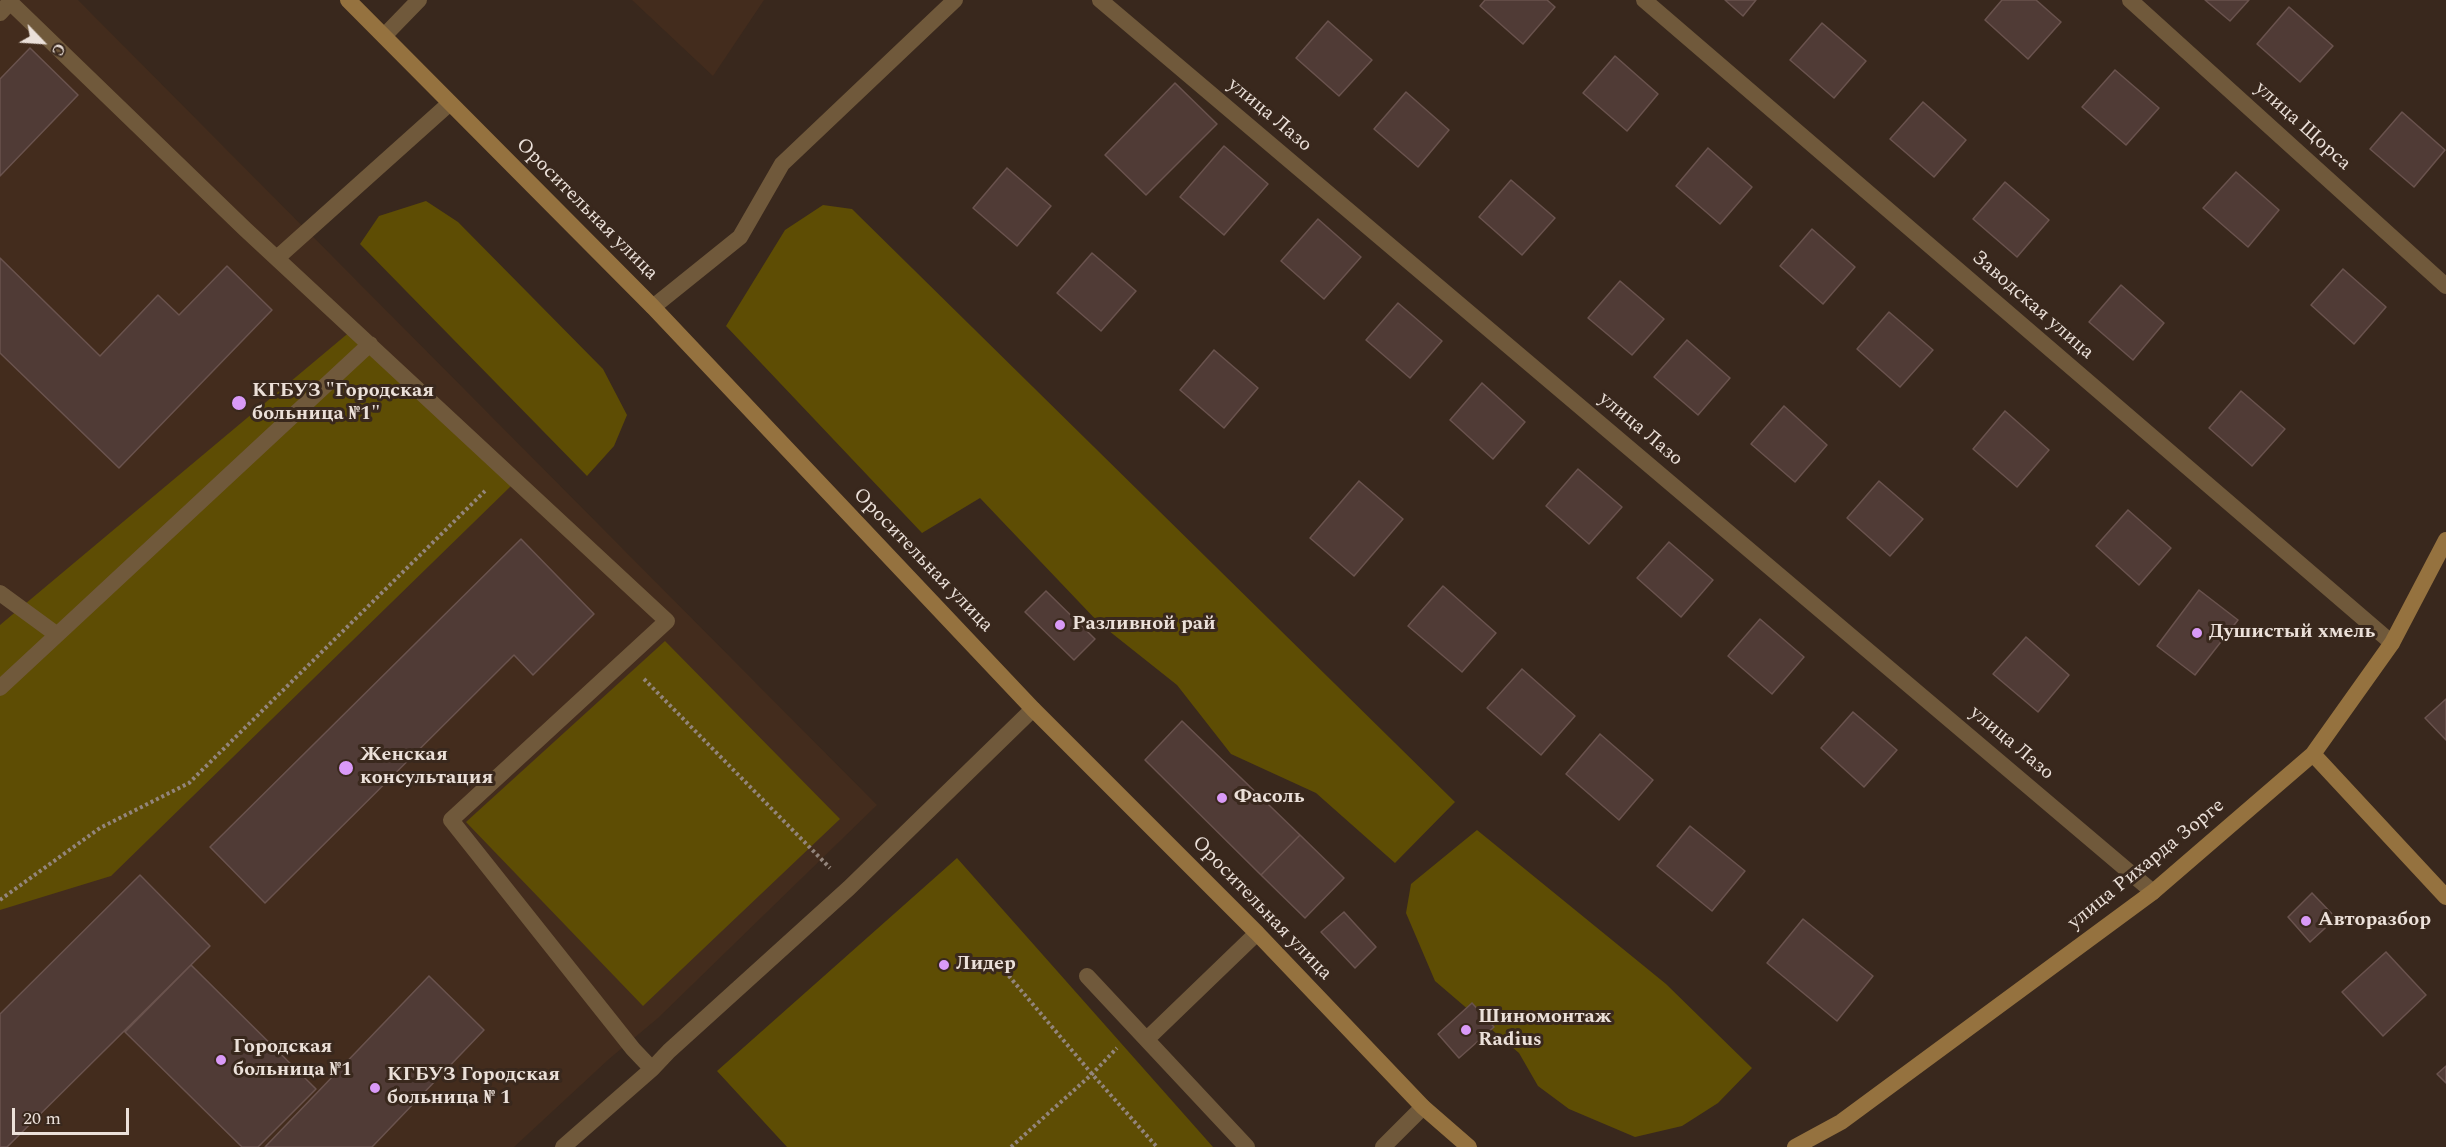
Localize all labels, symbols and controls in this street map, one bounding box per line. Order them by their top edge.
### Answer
north arrow [12,12,72,72]
text: С [45,39,72,60]
street label: улица Лазо [1222,74,1316,158]
street label: улица Щорса [2249,77,2355,177]
street label: Оросительная улица [510,134,662,286]
street label: Заводская улица [1966,246,2098,366]
place label: КГБУЗ "Городская больница №1" [252,380,434,427]
street label: улица Лазо [1593,388,1687,472]
marker: КГБУЗ "Городская больница №1" [230,394,248,412]
street label: Оросительная улица [847,484,997,638]
place label: Разливной рай [1072,613,1216,637]
marker: Разливной рай [1053,618,1067,632]
place label: Душистый хмель [2209,621,2375,645]
marker: Душистый хмель [2190,626,2204,640]
street label: улица Лазо [1964,702,2058,786]
place label: Женская консультация [360,744,493,791]
marker: Женская консультация [337,759,355,777]
place label: Фасоль [1234,786,1304,810]
marker: Фасоль [1215,791,1229,805]
street label: улица Рихарда Зорге [2064,795,2230,935]
street label: Оросительная улица [1186,832,1336,986]
place label: Авторазбор [2318,909,2431,933]
marker: Авторазбор [2299,914,2313,928]
place label: Лидер [956,953,1016,977]
marker: Лидер [937,958,951,972]
place label: Шиномонтаж Radius [1478,1006,1612,1053]
marker: Шиномонтаж Radius [1459,1023,1473,1037]
place label: Городская больница №1 [233,1036,352,1083]
marker: Городская больница №1 [214,1053,228,1067]
place label: КГБУЗ Городская больница № 1 [387,1064,560,1111]
marker: КГБУЗ Городская больница № 1 [368,1081,382,1095]
scale bar [15,1096,132,1134]
text: 20 m [23,1105,61,1132]

